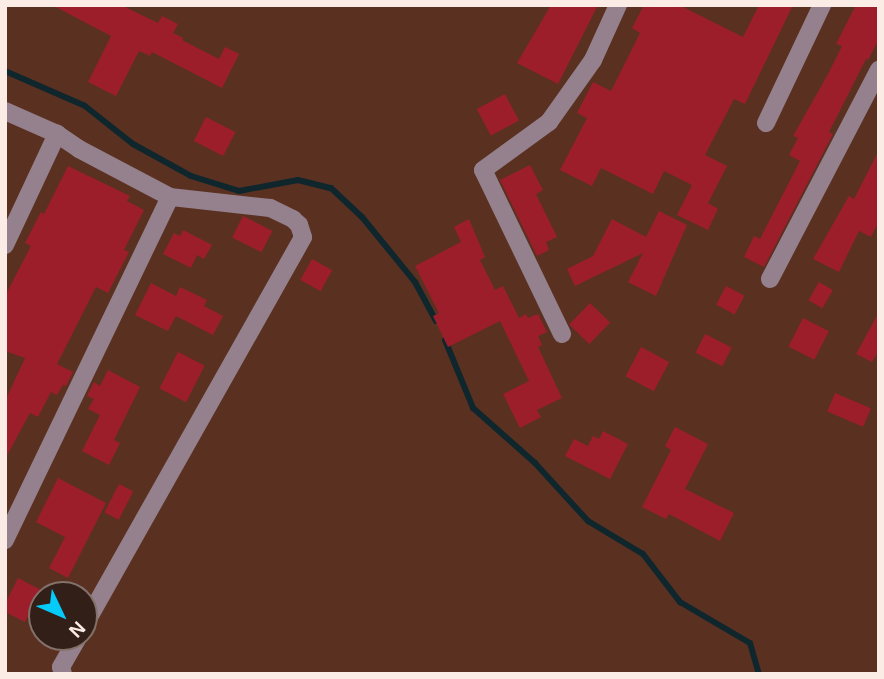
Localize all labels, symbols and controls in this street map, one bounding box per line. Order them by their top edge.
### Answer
north arrow [28,581,98,651]
text: N [65,617,89,642]

